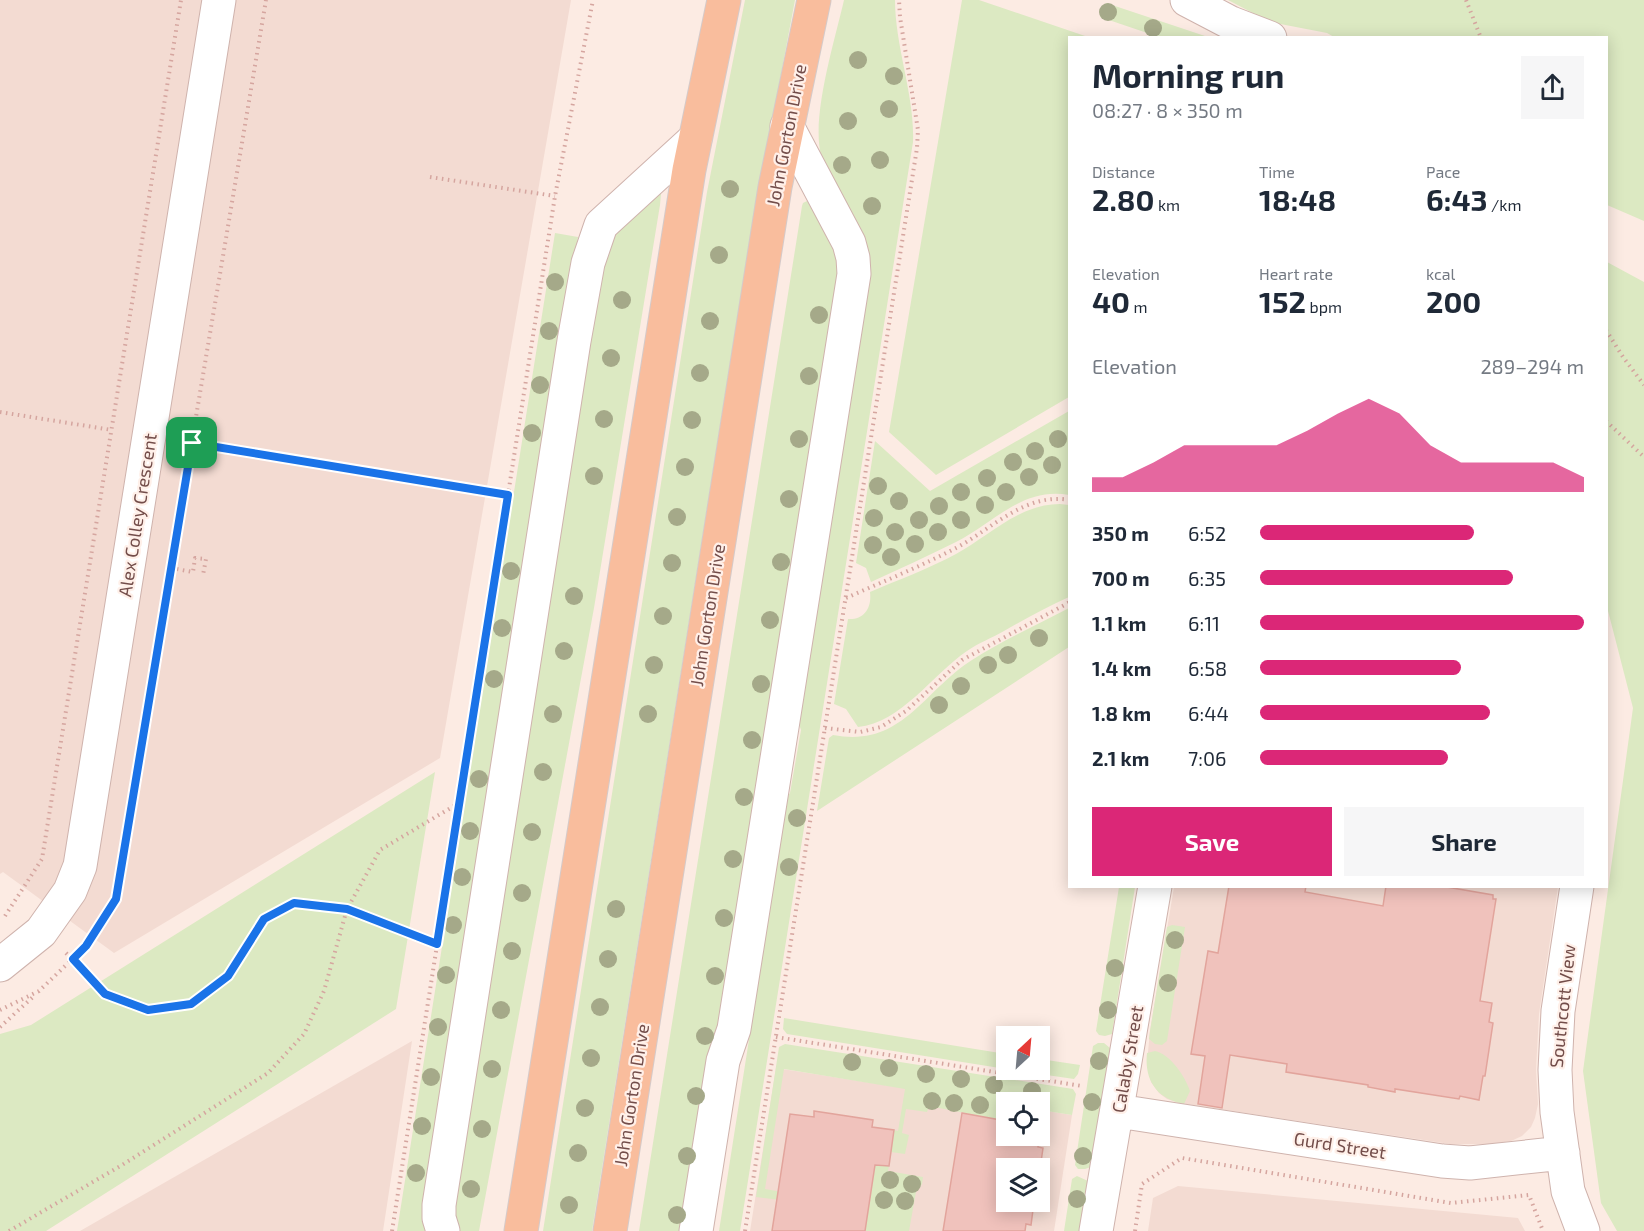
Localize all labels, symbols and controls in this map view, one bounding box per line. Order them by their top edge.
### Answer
text: Morning run [1092,55,1284,95]
button: share [1521,56,1584,119]
street label: John Gorton Drive [761,62,811,208]
text: 08:27 · 8 × 350 m [1092,98,1243,122]
text: Distance [1092,162,1155,181]
text: Time [1259,162,1295,181]
text: Pace [1426,162,1460,181]
text: 2.80 [1092,181,1154,217]
text: 18:48 [1259,181,1336,217]
text: 6:43 [1426,181,1488,217]
text: km [1154,195,1180,214]
text: /km [1488,195,1522,214]
text: Elevation [1092,264,1160,283]
text: Heart rate [1259,264,1333,283]
text: kcal [1426,264,1455,283]
text: 40 [1092,283,1130,319]
text: 152 [1259,283,1306,319]
text: 200 [1426,283,1481,319]
text: m [1130,297,1148,316]
text: bpm [1306,297,1342,316]
text: Elevation [1092,354,1177,378]
text: 289–294 m [1480,354,1584,378]
pin [166,417,217,468]
icon: arrive [175,426,208,459]
street label: Alex Colley Crescent [113,431,161,598]
text: 350 m [1092,521,1149,545]
text: 6:52 [1188,521,1226,545]
street label: John Gorton Drive [685,542,729,688]
text: 700 m [1092,566,1150,590]
text: 6:35 [1188,566,1226,590]
text: 1.1 km [1092,611,1146,635]
text: 6:11 [1188,611,1220,635]
text: 1.4 km [1092,656,1151,680]
text: 6:58 [1188,656,1227,680]
text: 1.8 km [1092,701,1151,725]
text: 6:44 [1188,701,1229,725]
text: 2.1 km [1092,746,1149,770]
text: 7:06 [1188,746,1226,770]
button: Save [1092,807,1332,876]
button: Share [1344,807,1584,876]
street label: Southcott View [1545,943,1579,1069]
street label: Calaby Street [1107,1003,1147,1114]
street label: John Gorton Drive [609,1022,653,1168]
north arrow [996,1026,1050,1080]
map controls [996,1026,1050,1212]
button: locate [996,1092,1050,1146]
street label: Gurd Street [1292,1127,1388,1163]
button: layers [996,1158,1050,1212]

